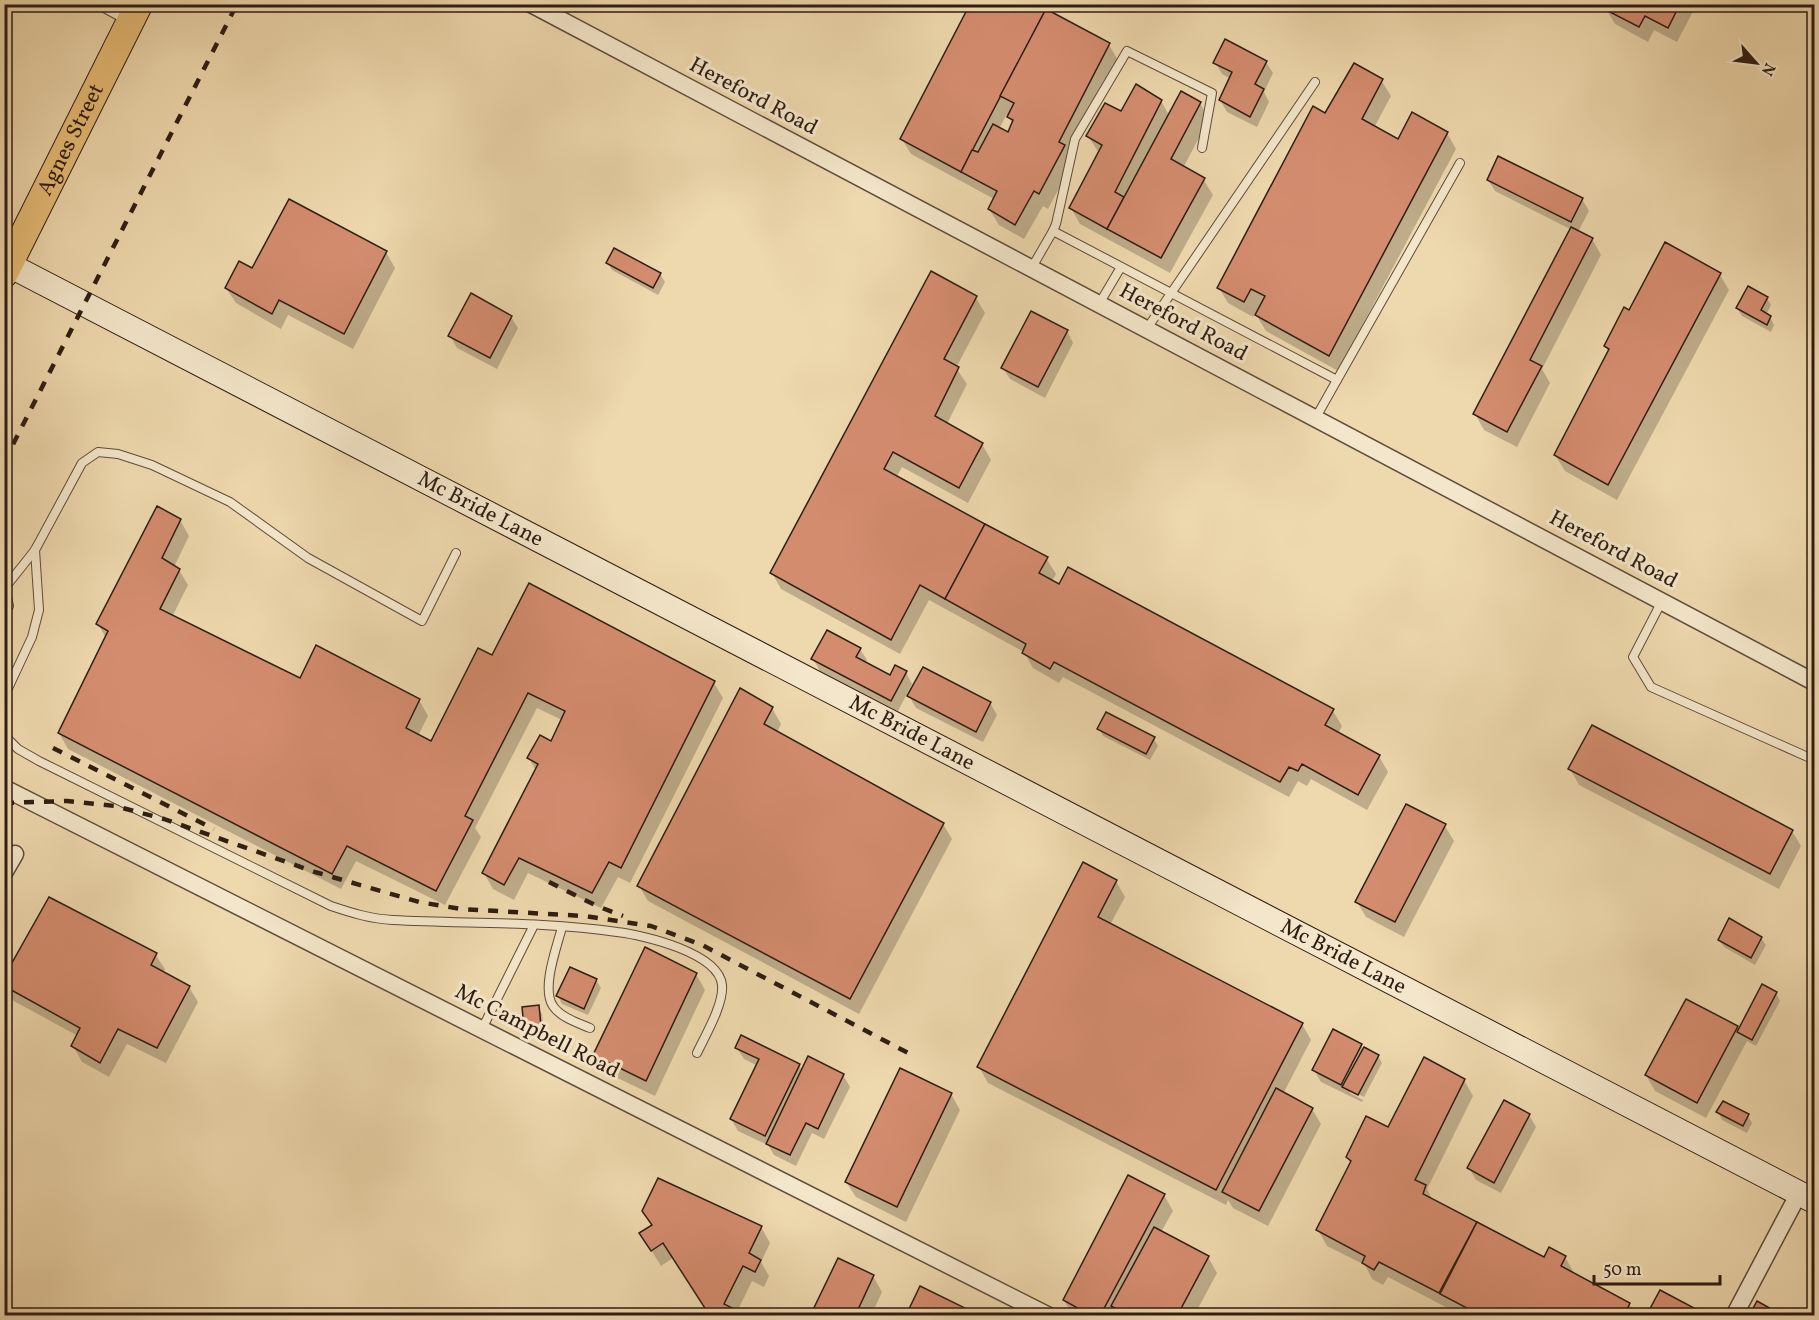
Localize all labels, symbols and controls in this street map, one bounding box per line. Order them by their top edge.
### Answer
north arrow [1726,33,1786,93]
street label: Hereford Road [683,50,823,144]
text: N [1755,59,1780,80]
street label: Agnes Street [30,78,112,201]
street label: Hereford Road [1113,276,1253,370]
street label: Mc Bride Lane [412,464,549,555]
street label: Hereford Road [1543,503,1683,597]
street label: Mc Bride Lane [843,688,980,779]
street label: Mc Bride Lane [1275,911,1412,1002]
street label: Mc Campbell Road [449,977,625,1087]
scale bar [1594,1248,1720,1286]
text: 50 m [1603,1258,1642,1283]

